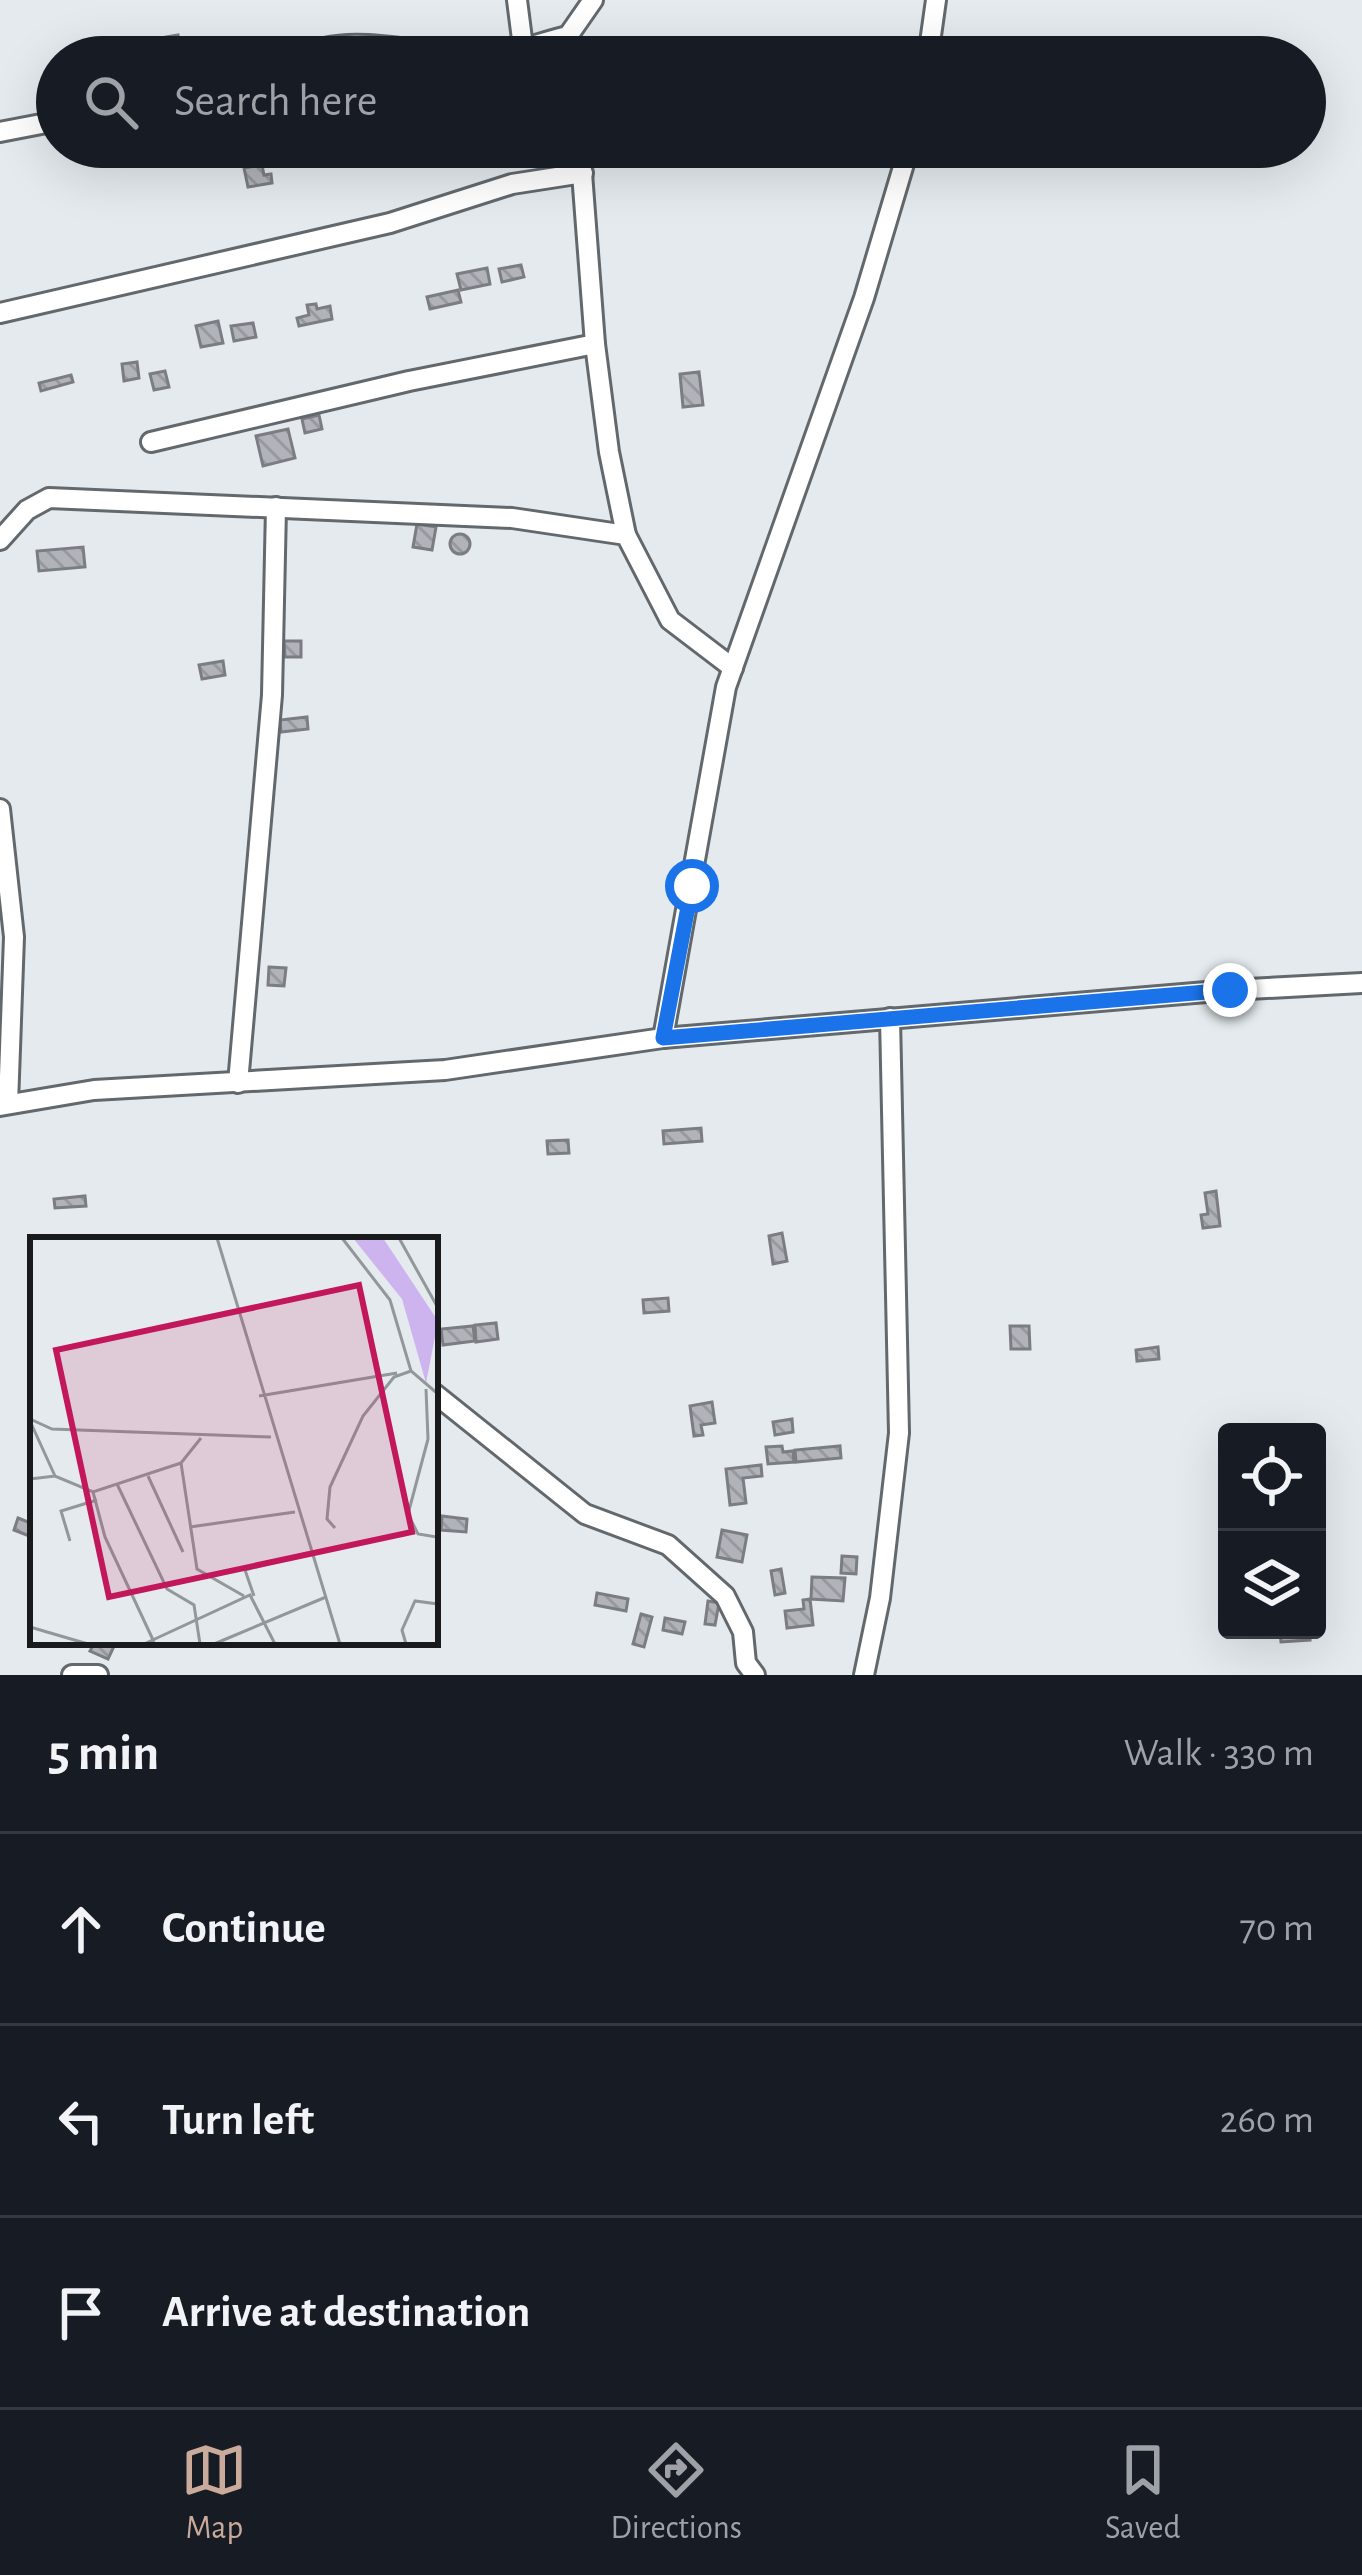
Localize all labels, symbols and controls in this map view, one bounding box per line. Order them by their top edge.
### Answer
search box [36,36,1326,168]
icon: search [78,69,144,135]
text: Search here [174,79,377,124]
route start [665,859,719,913]
route end [1203,963,1257,1017]
inset map [30,1237,438,1645]
map controls [1218,1423,1326,1639]
button: locate [1218,1423,1326,1531]
button: layers [1218,1531,1326,1639]
text: 5 min [48,1728,159,1779]
text: Walk · 330 m [1124,1734,1314,1773]
icon: ahead [48,1896,114,1962]
text: Continue [162,1906,326,1951]
text: 70 m [1240,1909,1314,1948]
icon: left [48,2088,114,2154]
text: Turn left [162,2098,314,2143]
text: 260 m [1220,2101,1314,2140]
icon: arrive [48,2280,114,2346]
text: Arrive at destination [162,2290,530,2335]
tab: Map [181,2437,247,2549]
tab: Directions [610,2437,742,2549]
tab: Saved [1105,2437,1180,2549]

